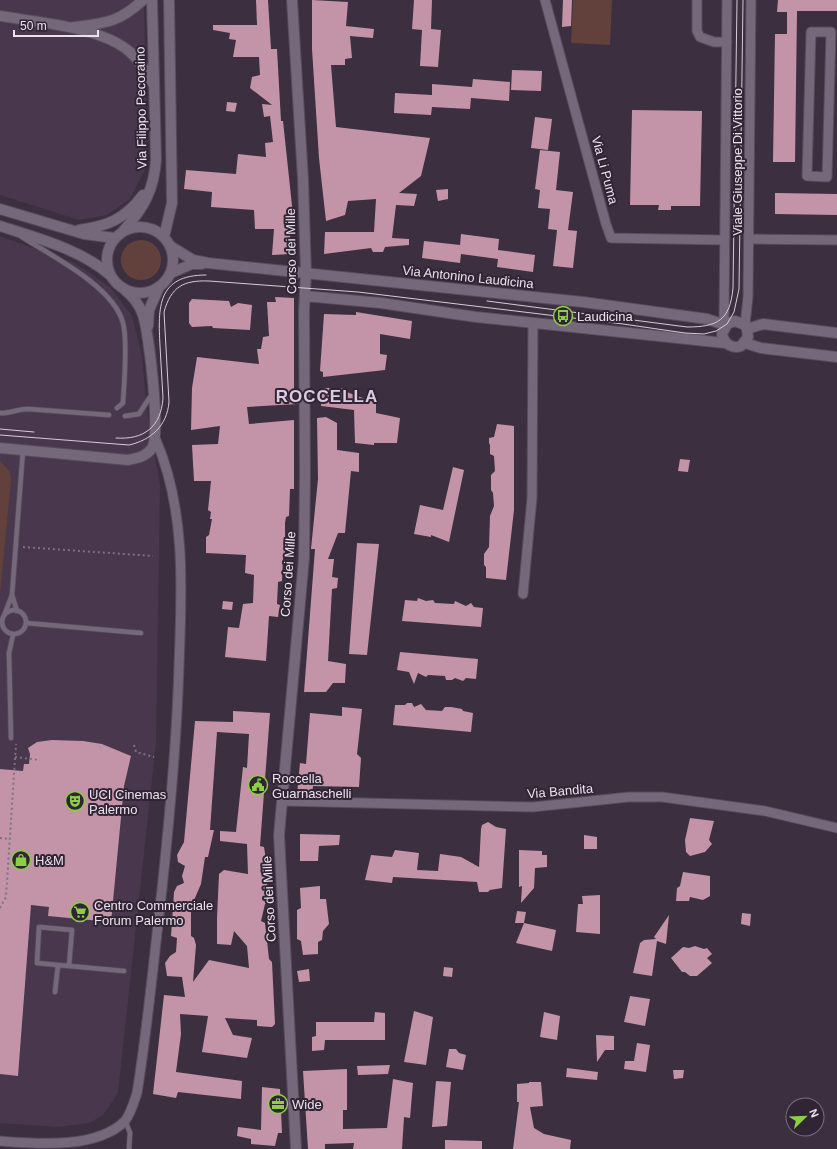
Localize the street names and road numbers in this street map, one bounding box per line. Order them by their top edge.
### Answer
street label: Via Filippo Pecoraino [132,47,150,169]
street label: Viale Giuseppe Di Vittorio [730,88,745,236]
street label: Via Li Puma [589,134,621,206]
street label: Corso dei Mille [283,208,299,294]
street label: Via Antonino Laudicina [402,263,535,291]
street label: Corso dei Mille [278,531,298,617]
street label: Via Bandita [526,781,594,801]
street label: Corso dei Mille [259,856,279,942]

